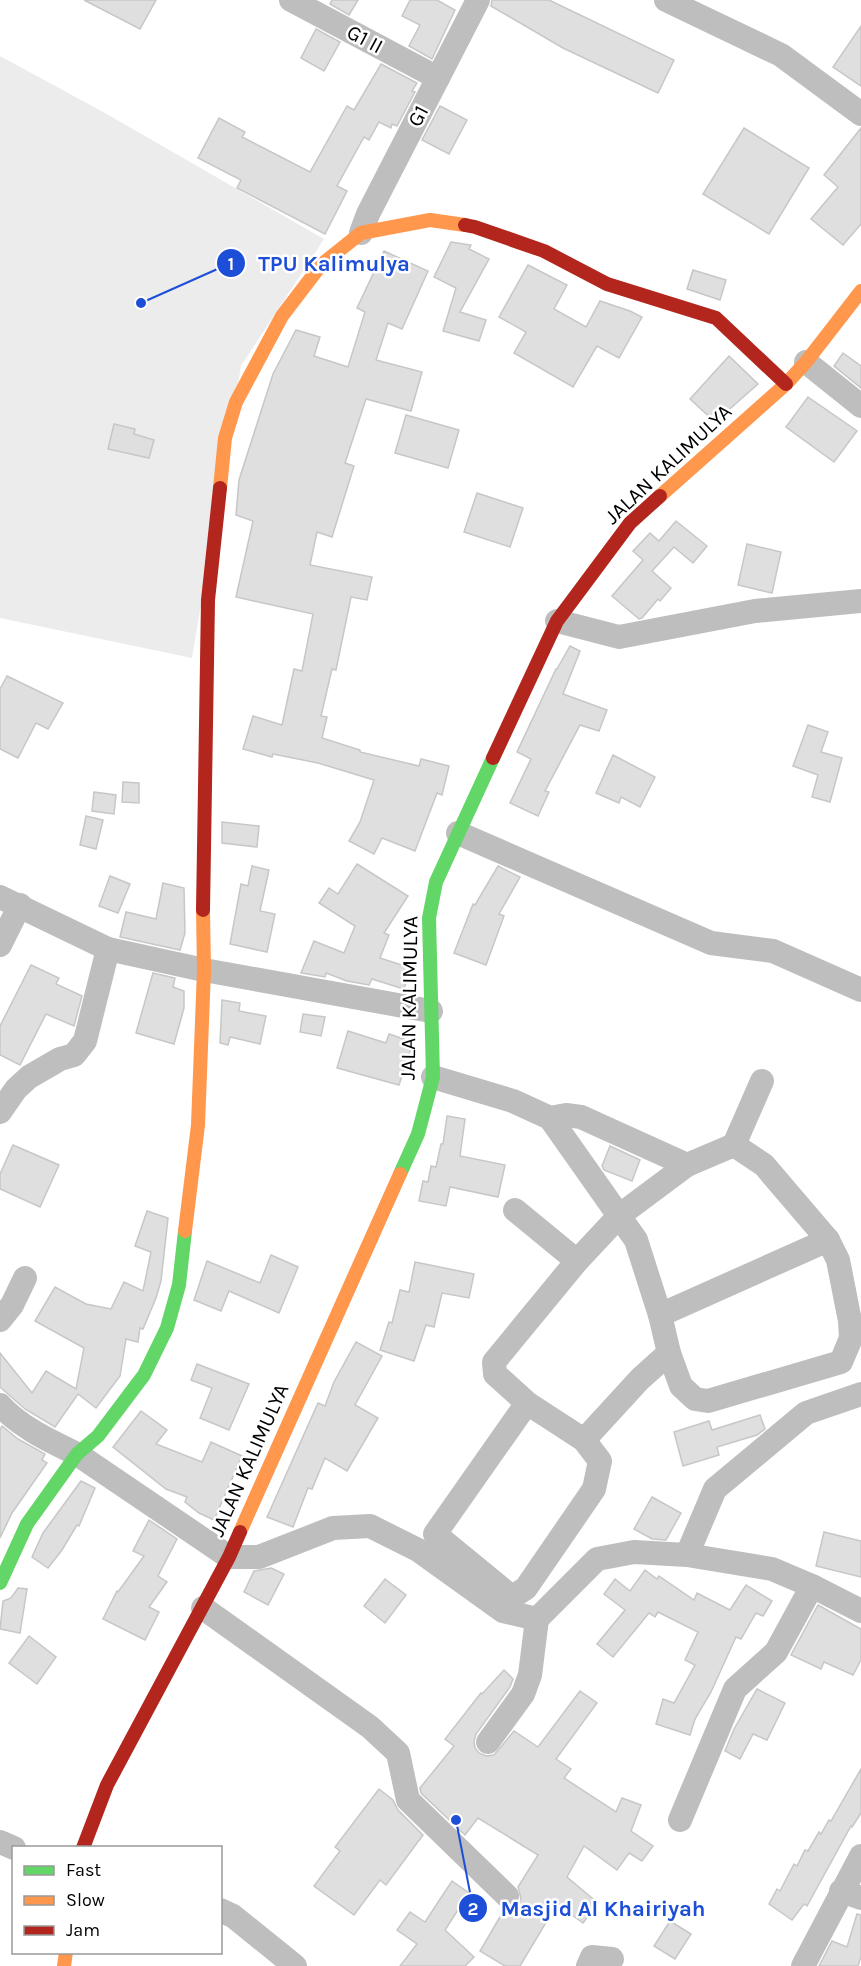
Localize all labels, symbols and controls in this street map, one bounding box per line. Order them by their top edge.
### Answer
street label: G1 II [343,20,387,58]
street label: G1 [403,101,433,131]
callout: TPU Kalimulya [216,243,422,283]
text: TPU Kalimulya [258,251,410,277]
text: 1 [228,253,234,275]
street label: JALAN KALIMULYA [600,399,736,529]
street label: JALAN KALIMULYA [396,916,422,1080]
street label: JALAN KALIMULYA [205,1380,293,1540]
legend [12,1846,222,1954]
text: Fast [66,1859,101,1881]
callout: Masjid Al Khairiyah [458,1888,717,1928]
text: Slow [66,1889,105,1911]
text: Masjid Al Khairiyah [500,1896,706,1922]
text: 2 [468,1898,478,1920]
text: Jam [66,1919,100,1941]

